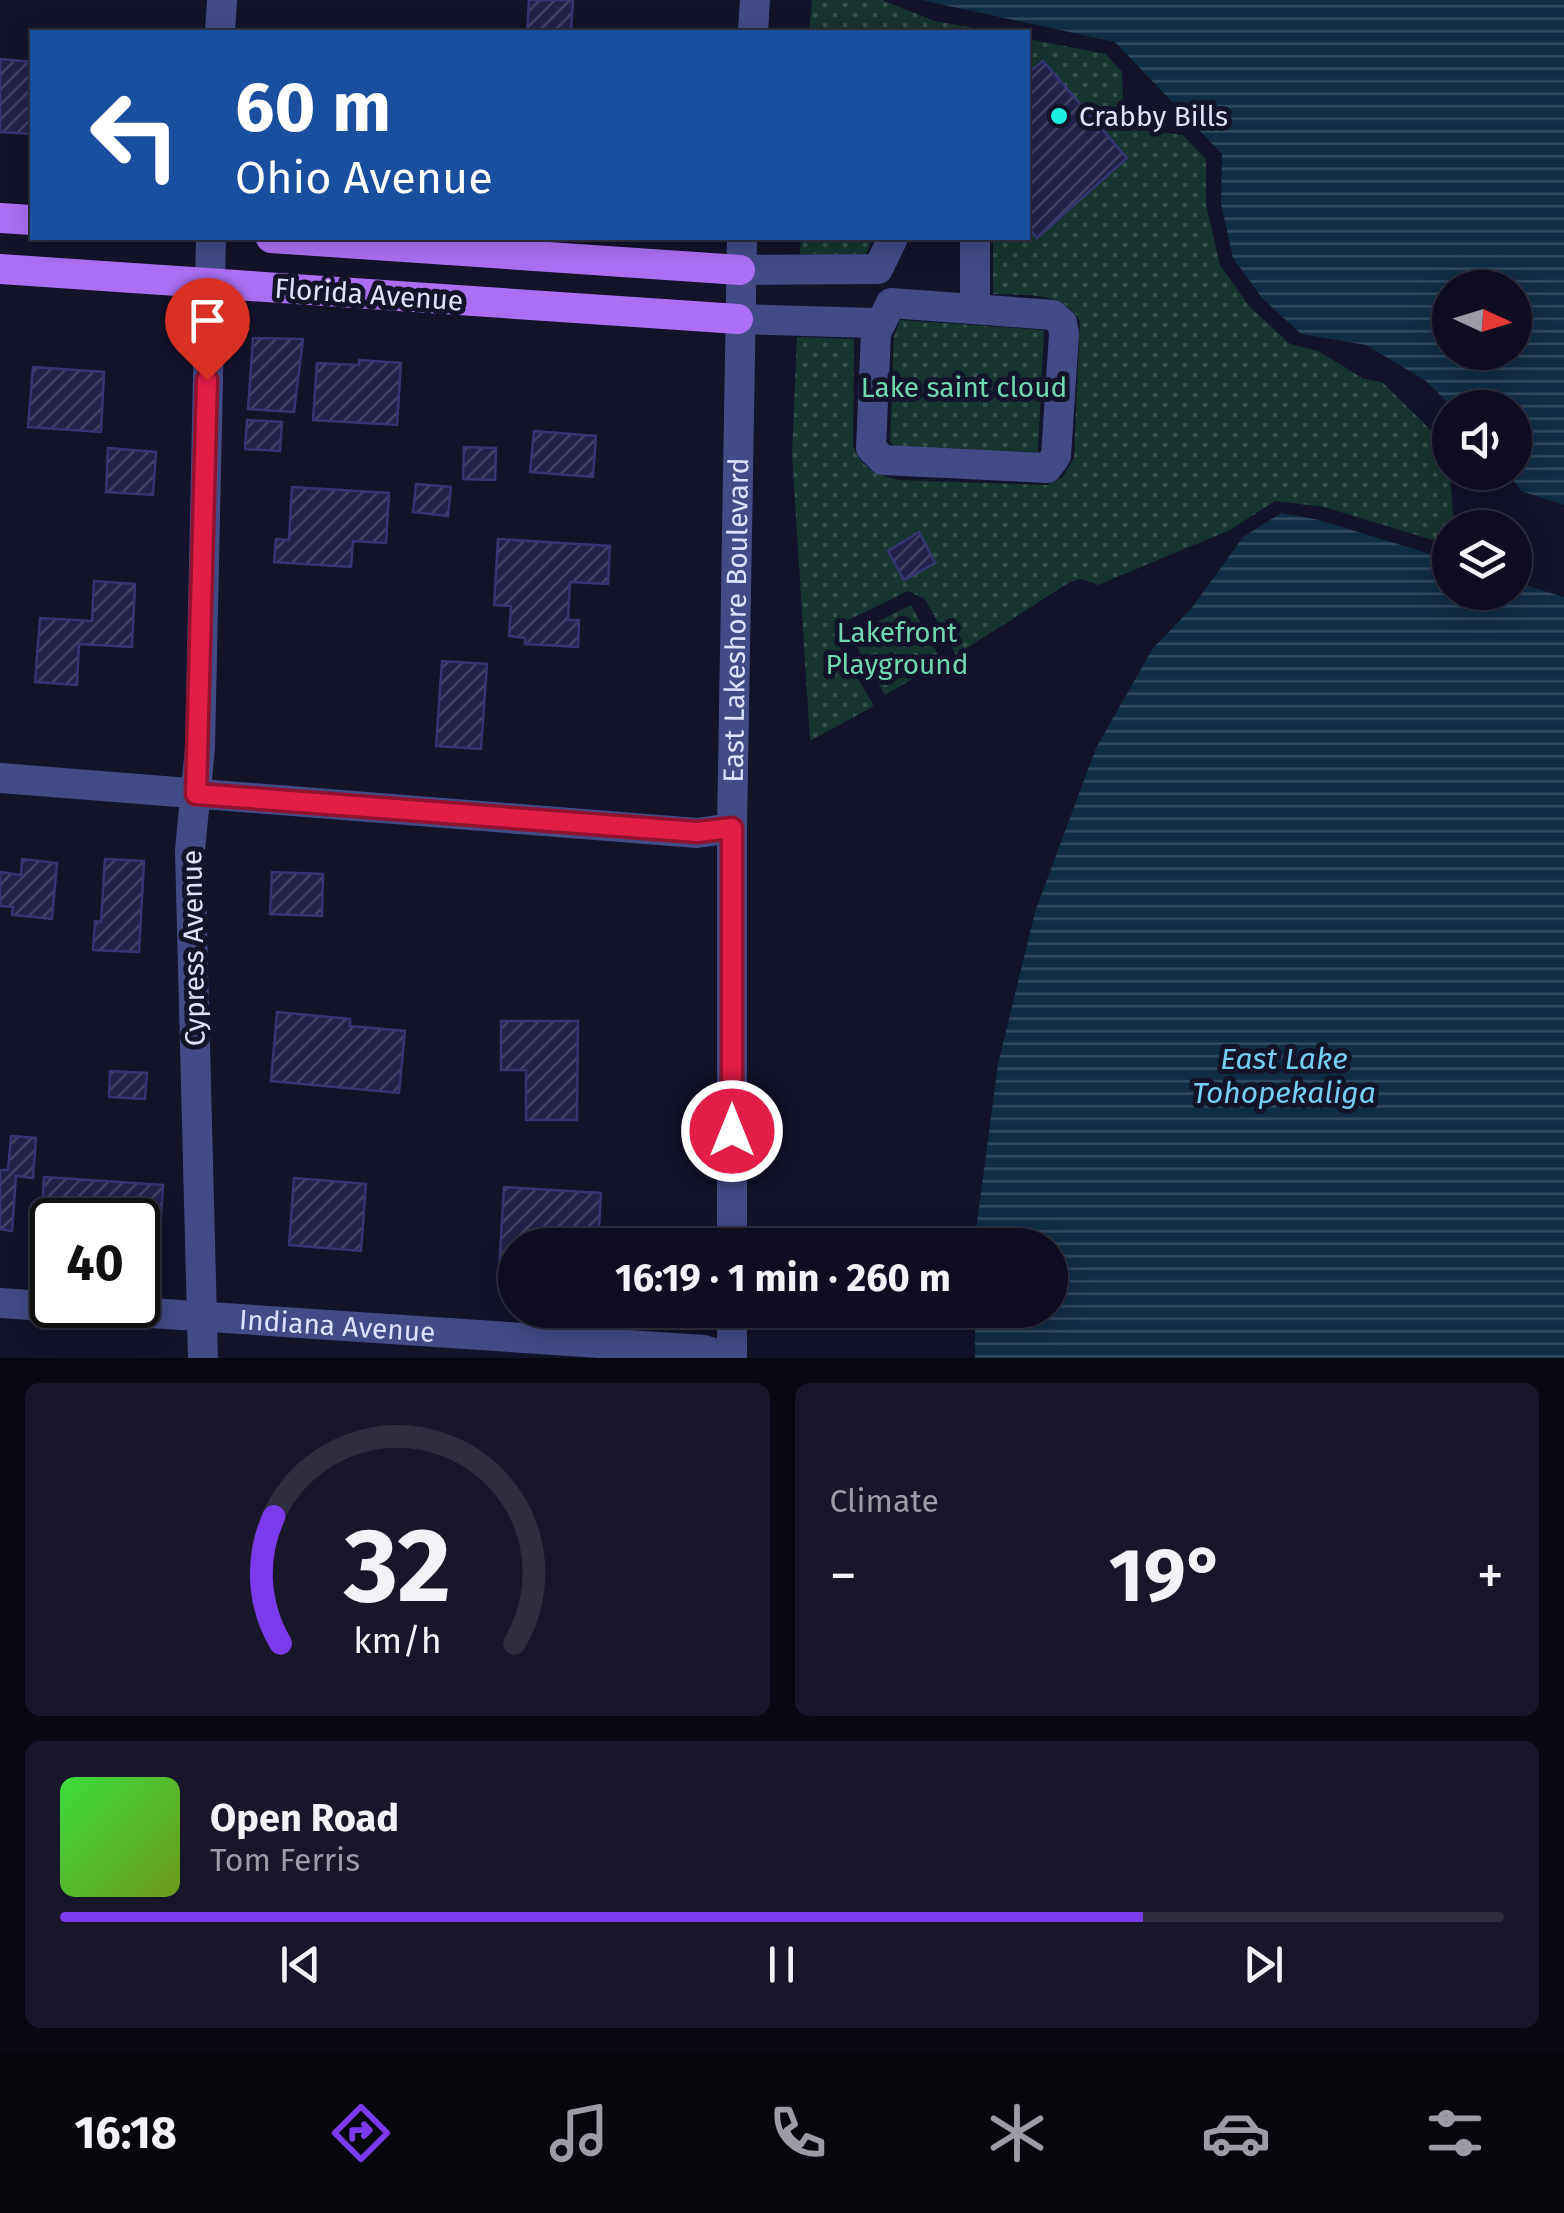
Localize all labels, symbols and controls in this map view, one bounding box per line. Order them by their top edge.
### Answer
text: 60 m [235,66,391,150]
icon: left [70,70,200,200]
place label: Crabby Bills [1079,100,1228,133]
marker: Crabby Bills [1048,105,1070,127]
text: Ohio Avenue [235,151,493,205]
north arrow [1432,270,1532,370]
map controls [1432,270,1532,610]
street label: Florida Avenue [274,271,464,318]
pin [165,278,250,381]
icon: arrive [180,293,235,348]
park label: Lake saint cloud [861,371,1067,404]
button: sound [1432,390,1532,490]
street label: East Lakeshore Boulevard [717,457,755,783]
button: layers [1432,510,1532,610]
park label: Lakefront Playground [826,616,968,681]
street label: Cypress Avenue [175,850,212,1046]
water label: East Lake Tohopekaliga [1192,1041,1376,1111]
position arrow [680,1079,784,1183]
speed limit sign: 40 [30,1198,160,1328]
text: 16:19 · 1 min · 260 m [615,1255,951,1301]
street label: Indiana Avenue [238,1303,436,1349]
text: Climate [830,1482,939,1520]
text: 32 [343,1504,451,1629]
text: 19° [1109,1531,1225,1621]
text: − [830,1543,857,1609]
text: + [1477,1543,1504,1609]
text: km/h [353,1620,441,1662]
text: Open Road [210,1795,399,1841]
text: Tom Ferris [210,1841,360,1879]
icon: previous [273,1937,328,1992]
icon: pause [754,1937,809,1992]
icon: next [1236,1937,1291,1992]
icon: directions [326,2098,396,2168]
icon: music [544,2098,614,2168]
icon: phone [763,2098,833,2168]
icon: climate [982,2098,1052,2168]
icon: car [1201,2098,1271,2168]
icon: filters [1420,2098,1490,2168]
text: 16:18 [74,2106,177,2160]

